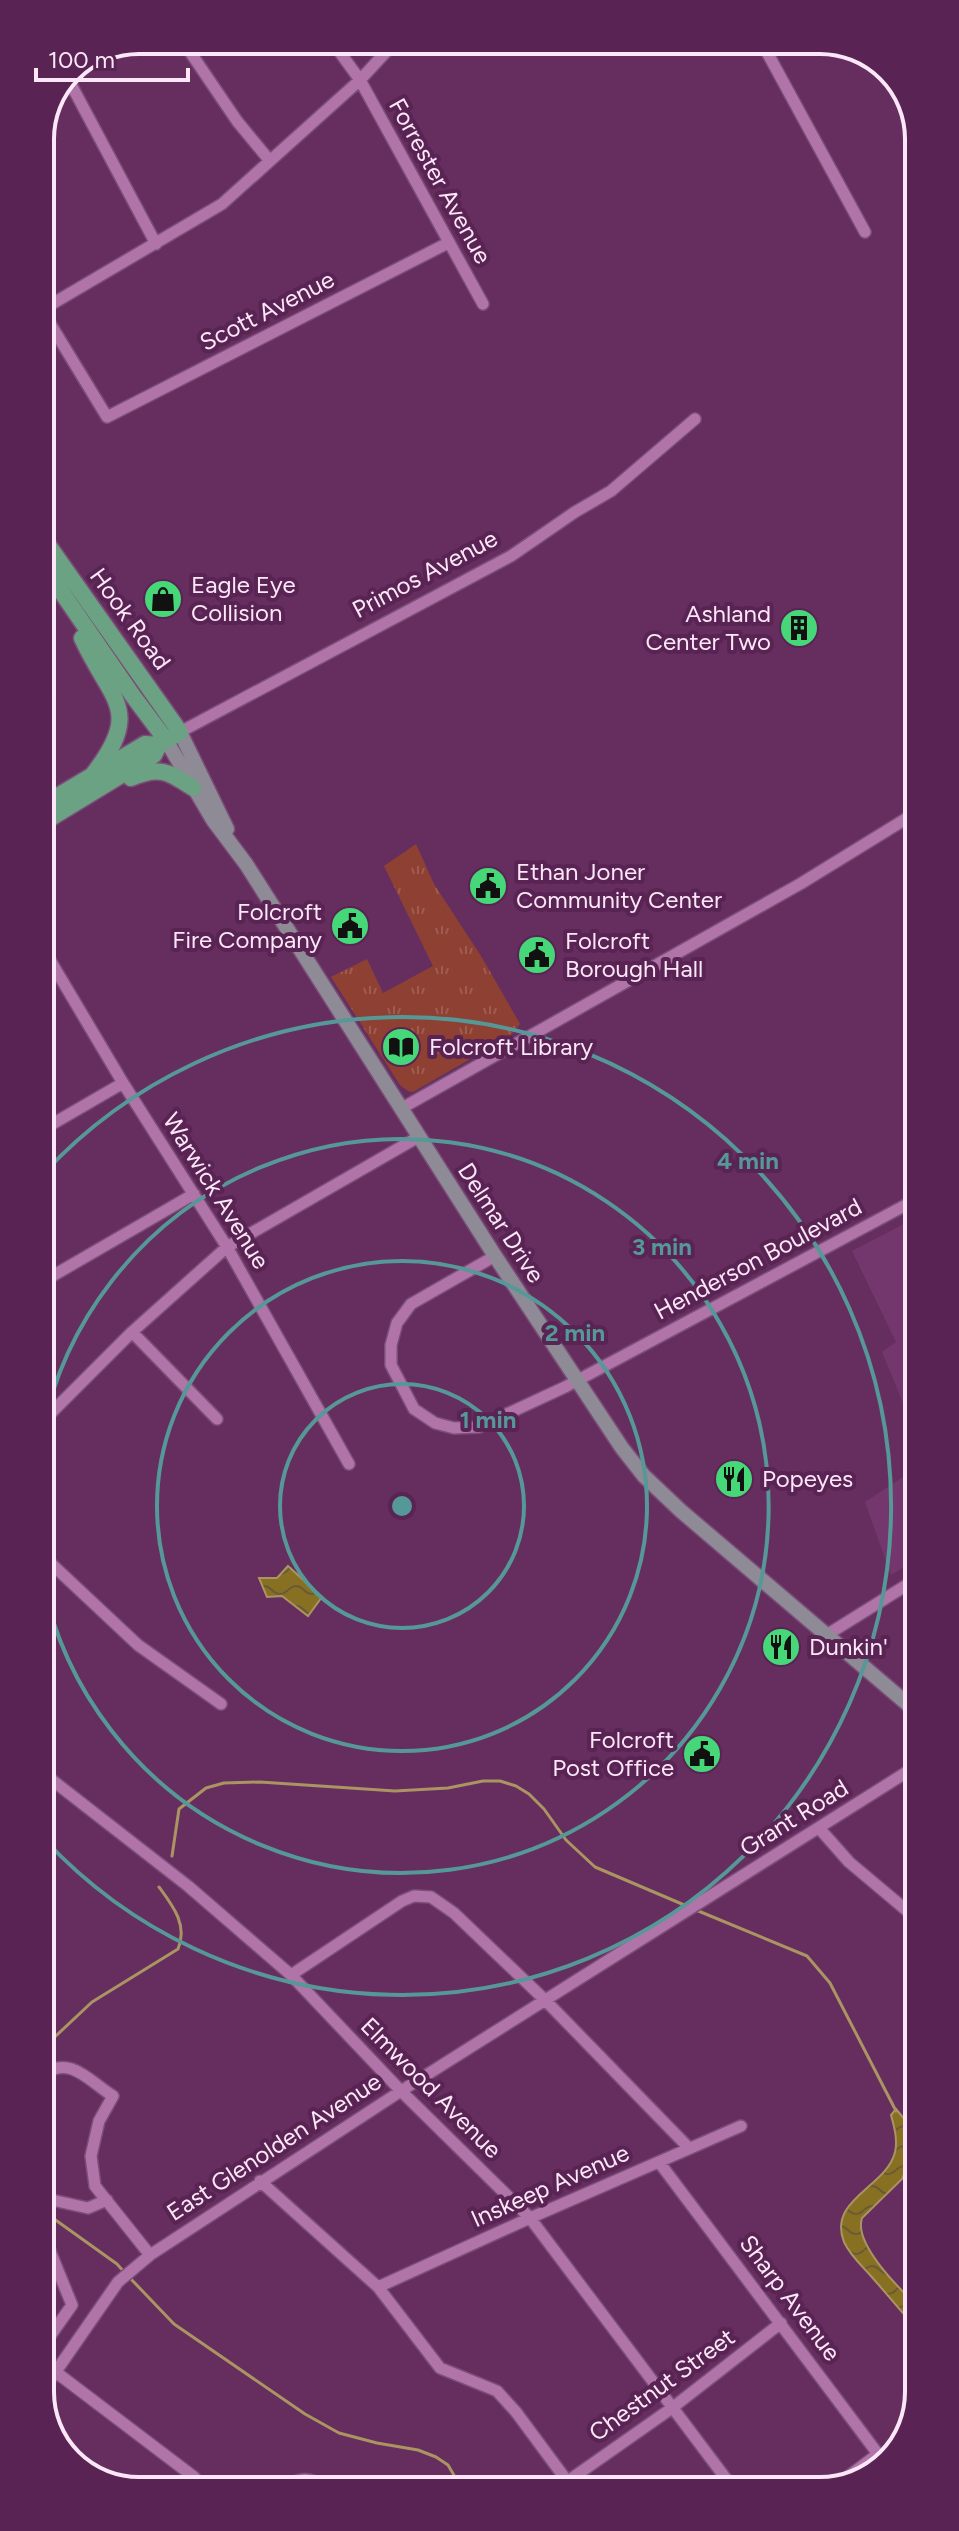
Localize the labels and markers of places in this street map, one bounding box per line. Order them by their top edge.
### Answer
place label: Eagle Eye Collision [191,570,296,627]
shop icon: Eagle Eye Collision [142,578,184,620]
place label: Ashland Center Two [646,599,771,656]
building icon: Ashland Center Two [778,607,820,649]
place label: Ethan Joner Community Center [516,857,722,914]
public building icon: Ethan Joner Community Center [467,865,509,907]
place label: Folcroft Fire Company [172,897,322,954]
public building icon: Folcroft Fire Company [329,905,371,947]
place label: Folcroft Borough Hall [565,926,703,983]
public building icon: Folcroft Borough Hall [516,934,558,976]
library icon: Folcroft Library [380,1026,422,1068]
place label: Folcroft Library [429,1032,594,1061]
restaurant icon: Popeyes [713,1458,755,1500]
place label: Popeyes [762,1464,853,1493]
centre of rings [388,1492,416,1520]
restaurant icon: Dunkin' [760,1626,802,1668]
place label: Dunkin' [809,1632,888,1661]
place label: Folcroft Post Office [552,1725,674,1782]
public building icon: Folcroft Post Office [681,1733,723,1775]

